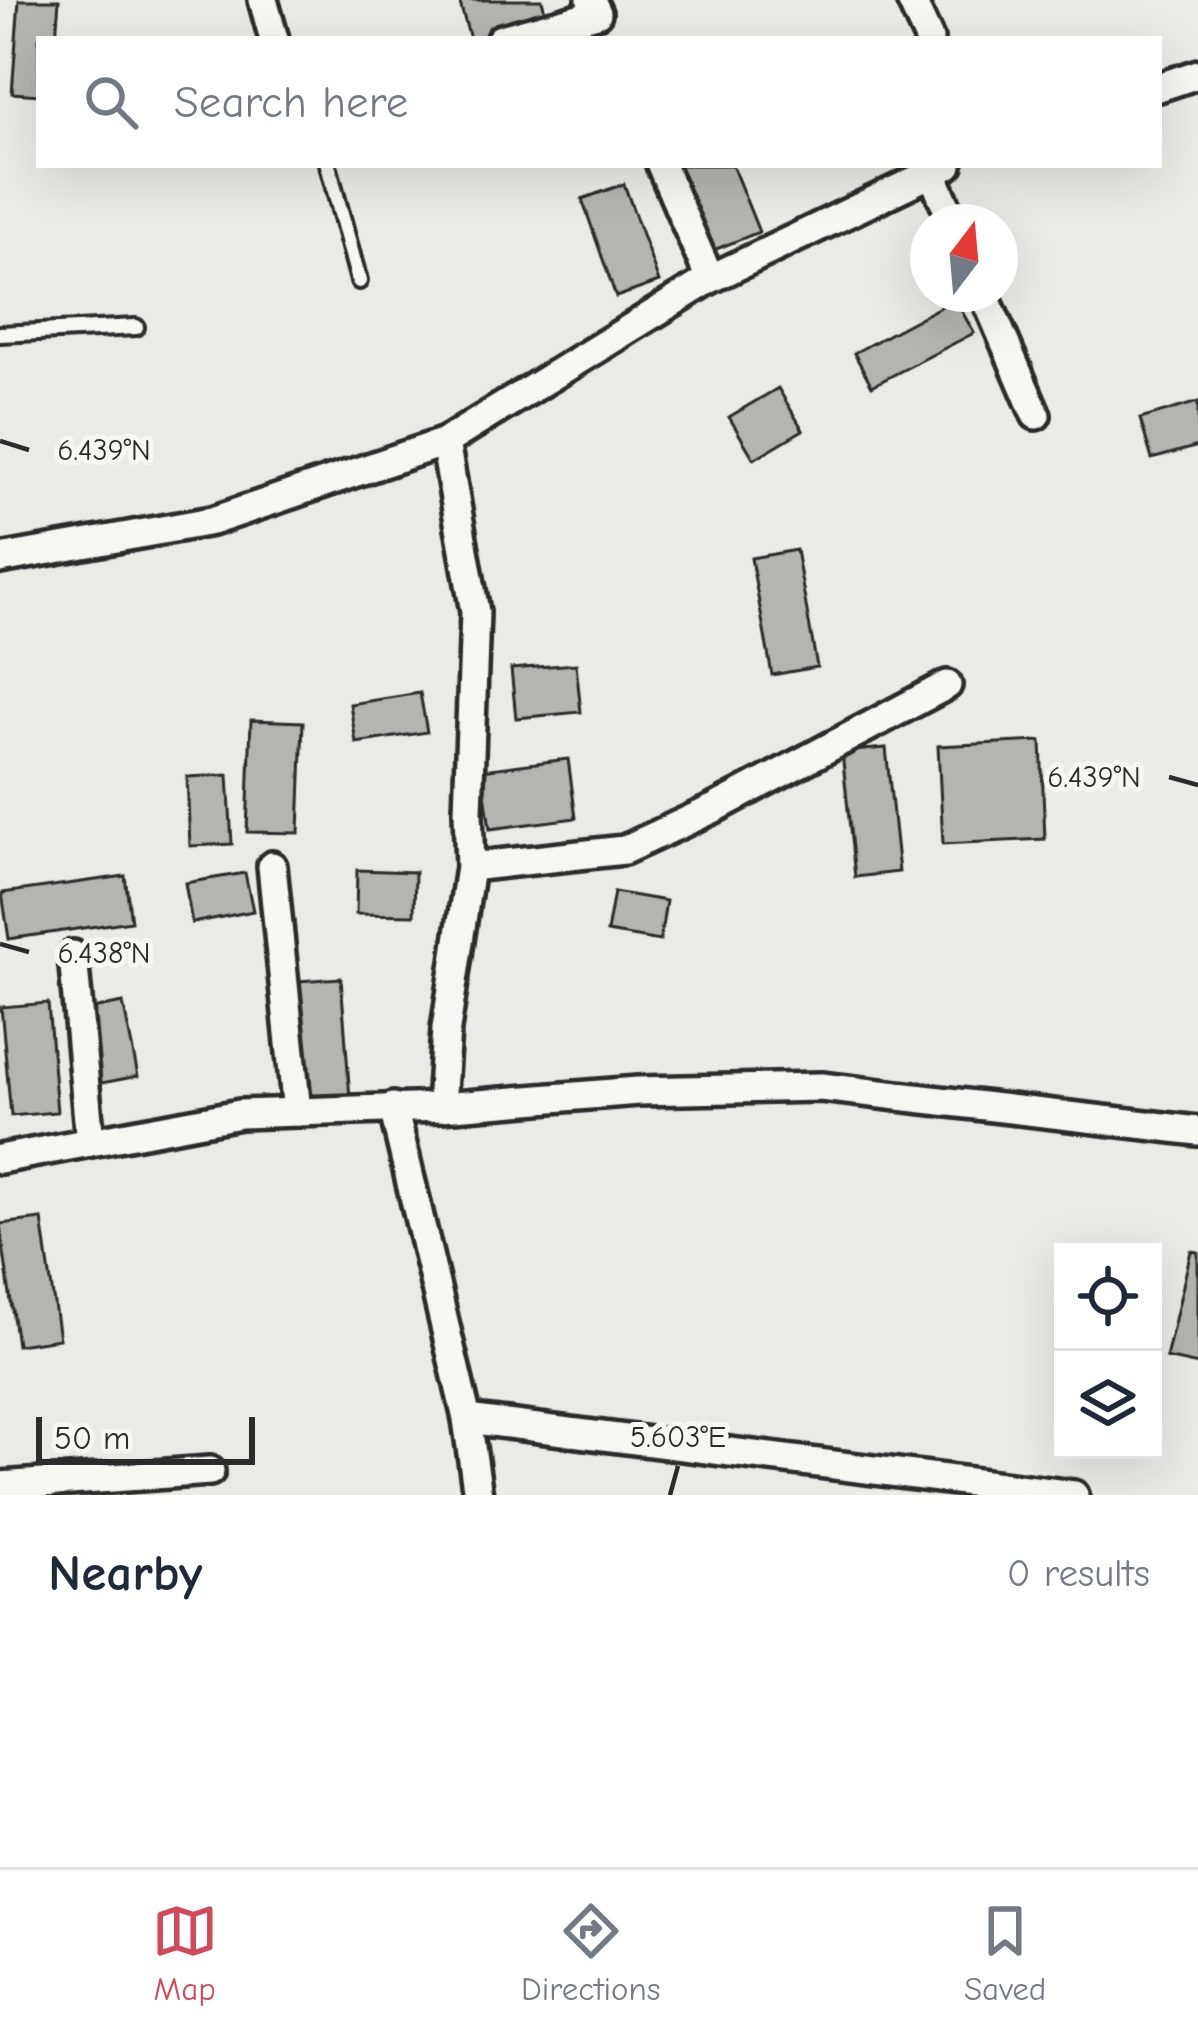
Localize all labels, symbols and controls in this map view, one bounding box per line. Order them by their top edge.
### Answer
search box [36,36,1162,168]
icon: search [78,69,144,135]
text: Search here [174,76,408,128]
north arrow [910,204,1018,312]
text: 6.439°N [57,433,151,468]
text: 6.439°N [1047,760,1141,795]
text: 6.438°N [57,936,151,971]
map controls [1054,1243,1162,1459]
button: locate [1054,1243,1162,1351]
button: layers [1054,1351,1162,1459]
scale bar [36,1411,255,1464]
text: 50 m [54,1419,130,1457]
text: 5.603°E [630,1420,726,1455]
text: Nearby [48,1544,202,1603]
text: 0 results [1007,1551,1150,1596]
tab: Map [152,1898,218,2008]
tab: Directions [521,1898,661,2008]
tab: Saved [964,1898,1046,2008]

